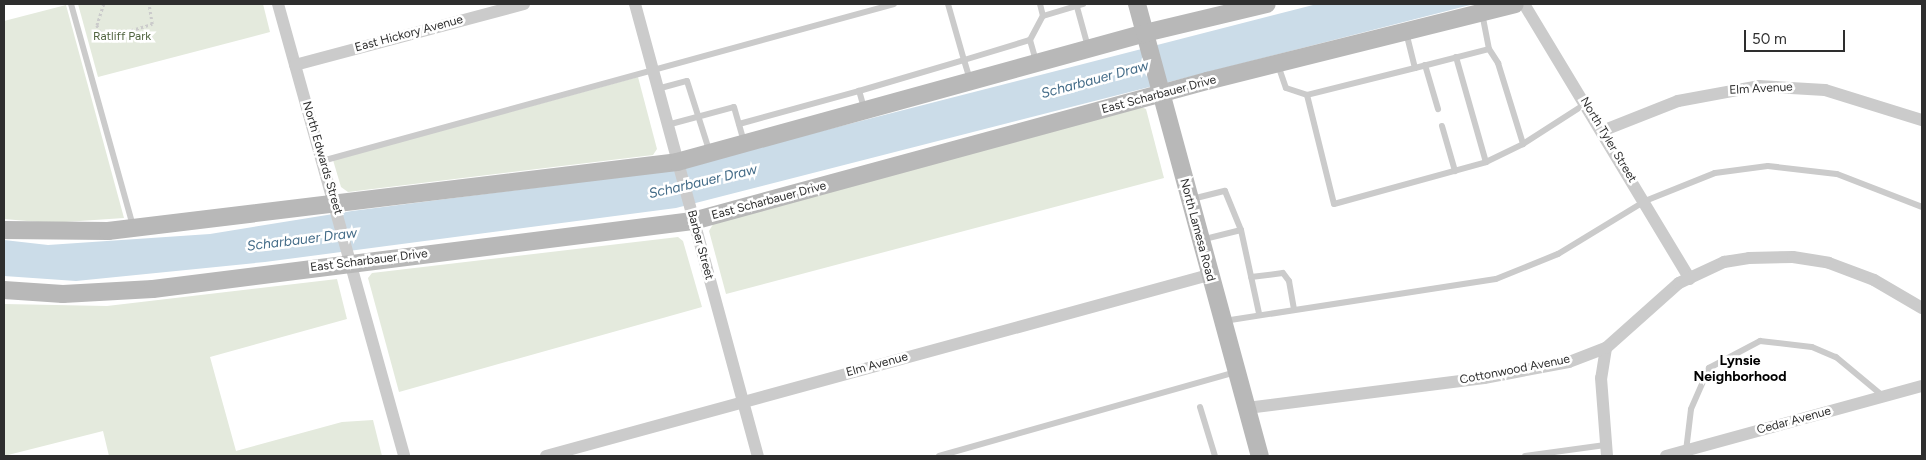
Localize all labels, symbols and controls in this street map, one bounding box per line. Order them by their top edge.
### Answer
street label: East Hickory Avenue [353,13,465,55]
scale bar [1746,20,1847,52]
park label: Ratliff Park [93,30,151,44]
text: 50 m [1752,30,1787,48]
water label: Scharbauer Draw [1039,58,1151,102]
street label: East Scharbauer Drive [1100,73,1218,117]
street label: Elm Avenue [1729,80,1793,98]
street label: North Tyler Street [1577,95,1639,185]
street label: North Edwards Street [299,100,345,216]
water label: Scharbauer Draw [647,161,759,203]
street label: North Lamesa Road [1176,177,1218,283]
street label: East Scharbauer Drive [710,179,828,223]
street label: Barber Street [684,209,716,281]
water label: Scharbauer Draw [246,225,358,255]
street label: East Scharbauer Drive [309,247,429,275]
street label: Elm Avenue [844,350,910,380]
street label: Cottonwood Avenue [1459,352,1571,388]
district label: Lynsie Neighborhood [1693,353,1787,386]
street label: Cedar Avenue [1755,404,1833,438]

